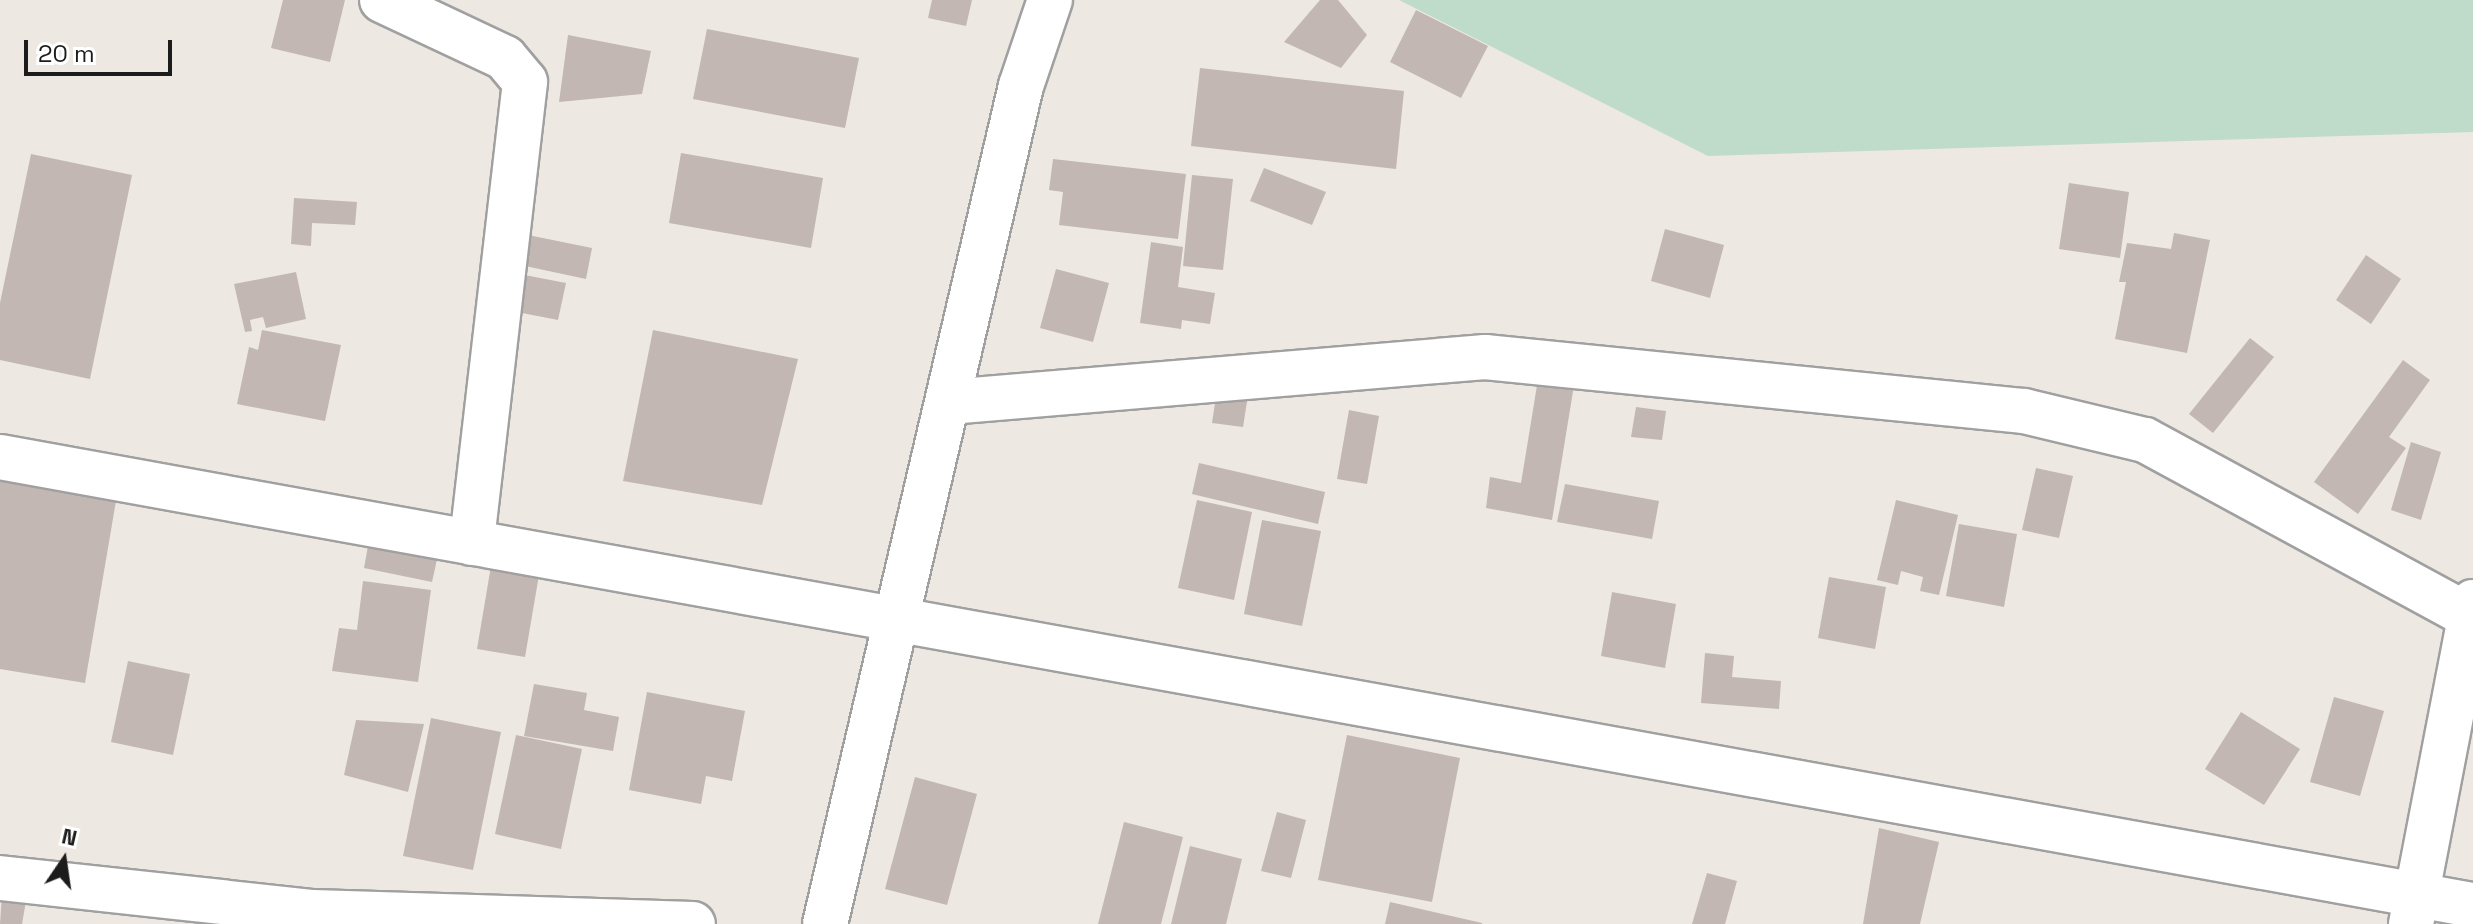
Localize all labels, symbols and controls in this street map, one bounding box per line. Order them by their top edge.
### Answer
scale bar [28,24,176,74]
text: 20 m [38,38,95,69]
north arrow [24,820,104,900]
text: N [59,821,80,852]

